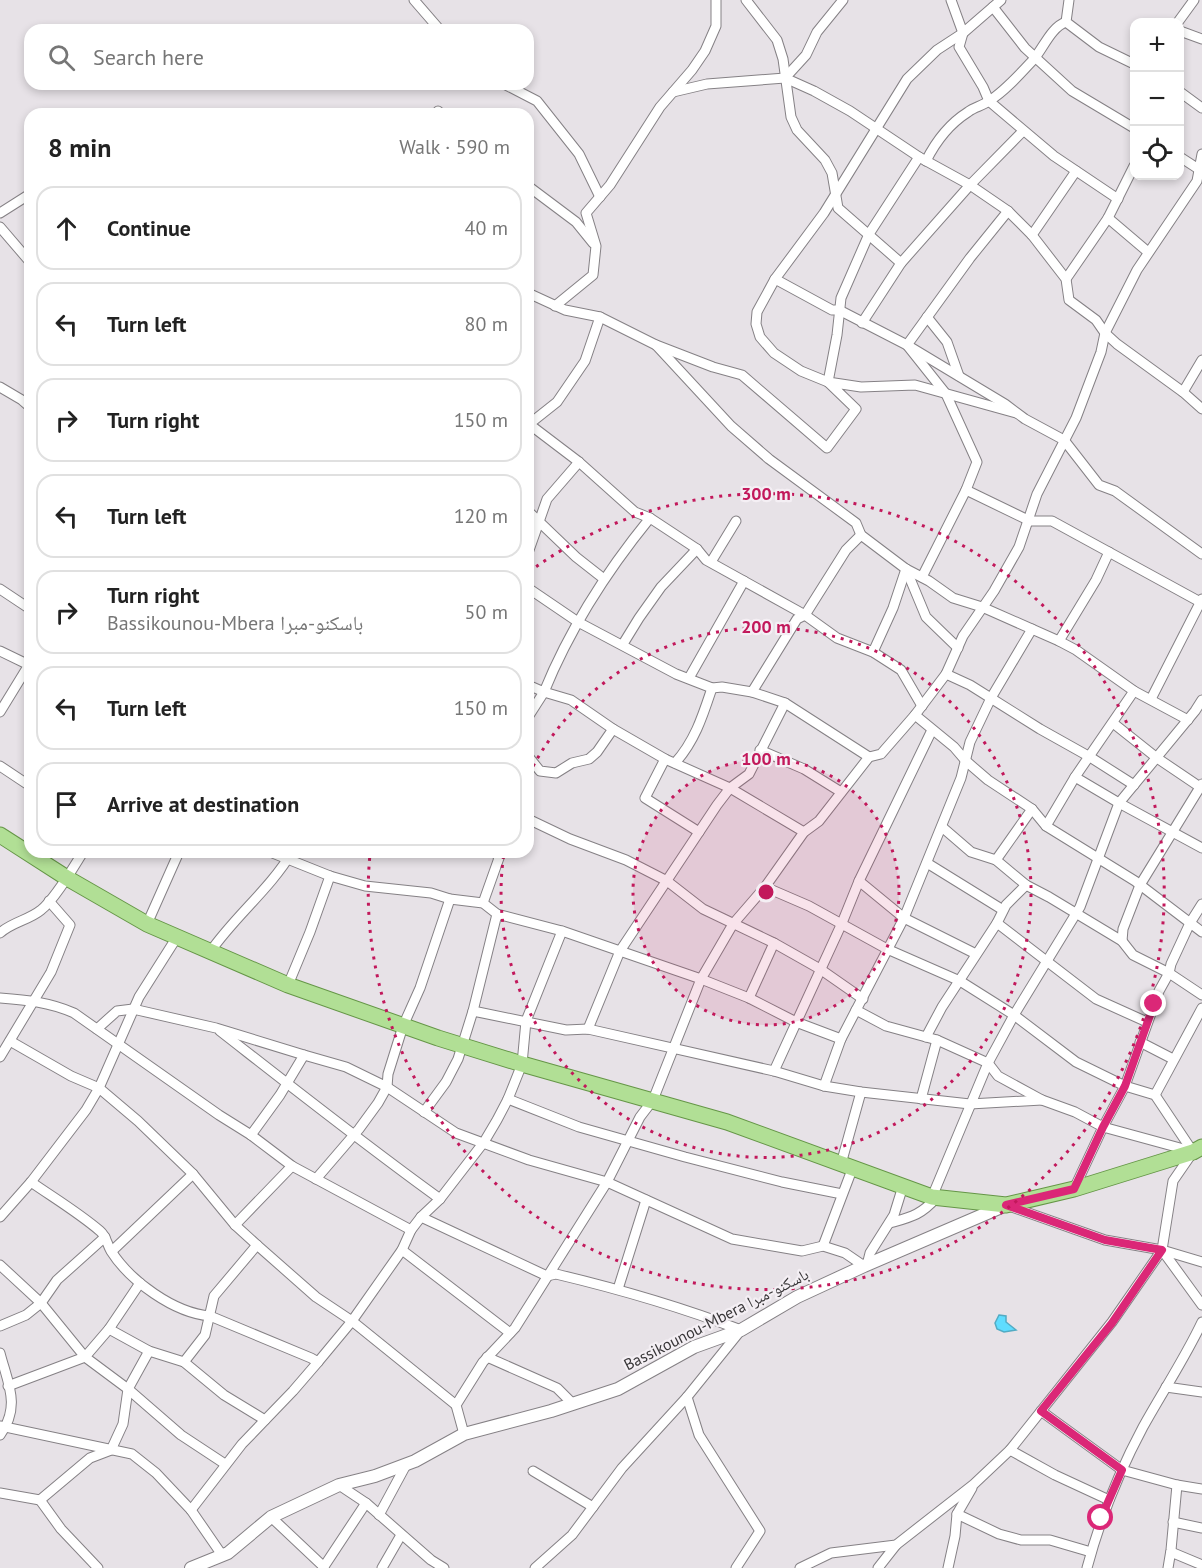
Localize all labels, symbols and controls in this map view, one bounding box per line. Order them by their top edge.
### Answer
map controls [1130,18,1184,180]
button: + [1130,18,1184,72]
search box [24,24,534,90]
icon: search [45,41,78,74]
text: Search here [93,43,204,71]
button: − [1130,72,1184,126]
button: locate [1130,126,1184,180]
text: 8 min [48,131,111,164]
text: Walk · 590 m [399,134,510,160]
icon: ahead [50,212,83,245]
text: Continue [107,214,191,242]
text: 40 m [465,215,508,241]
icon: left [50,308,83,341]
text: Turn left [107,310,187,338]
text: 80 m [465,311,508,337]
icon: right [50,404,83,437]
text: Turn right [107,406,199,434]
text: 150 m [454,407,508,433]
text: 300 m [741,482,791,505]
icon: left [50,500,83,533]
text: Turn left [107,502,187,530]
text: 120 m [454,503,508,529]
text: Turn right [107,581,199,609]
icon: right [50,596,83,629]
text: 50 m [465,599,508,625]
text: Bassikounou-Mbera باسكنو-مبرا [107,610,363,636]
text: 200 m [741,615,791,638]
icon: left [50,692,83,725]
text: Turn left [107,694,187,722]
text: 150 m [454,695,508,721]
text: 100 m [741,747,791,770]
icon: arrive [50,788,83,821]
text: Arrive at destination [107,790,299,818]
centre of rings [756,882,776,902]
route end [1140,990,1166,1016]
street label: Bassikounou-Mbera باسكنو-مبرا [620,1264,812,1374]
route start [1087,1504,1113,1530]

